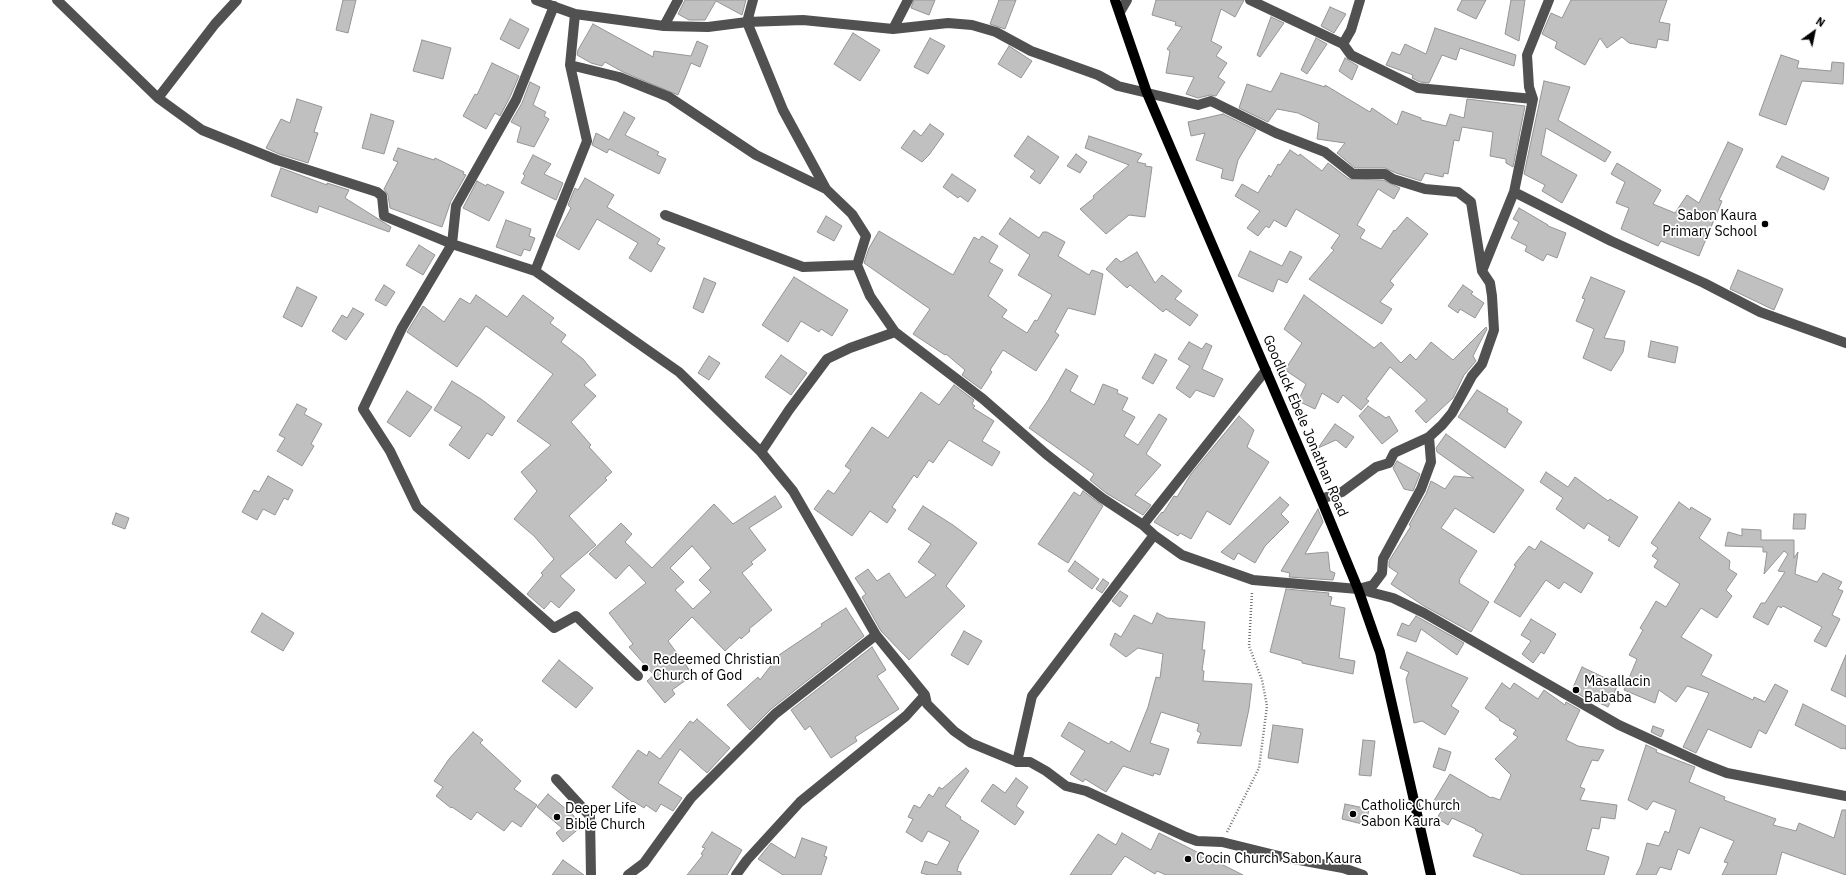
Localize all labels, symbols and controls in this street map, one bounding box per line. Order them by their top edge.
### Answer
north arrow [1794,12,1834,52]
text: N [1813,14,1828,30]
place label: Sabon Kaura Primary School [1662,208,1757,240]
marker: Sabon Kaura Primary School [1760,219,1770,229]
street label: Goodluck Ebele Jonathan Road [1259,333,1351,519]
place label: Redeemed Christian Church of God [653,652,780,684]
marker: Redeemed Christian Church of God [640,663,650,673]
place label: Masallacin Bababa [1584,674,1651,706]
marker: Masallacin Bababa [1571,685,1581,695]
place label: Catholic Church Sabon Kaura [1361,798,1460,830]
place label: Deeper Life Bible Church [565,801,645,834]
marker: Catholic Church Sabon Kaura [1348,809,1358,819]
marker: Deeper Life Bible Church [552,812,562,822]
place label: Cocin Church Sabon Kaura [1196,851,1362,867]
marker: Cocin Church Sabon Kaura [1183,854,1193,864]

